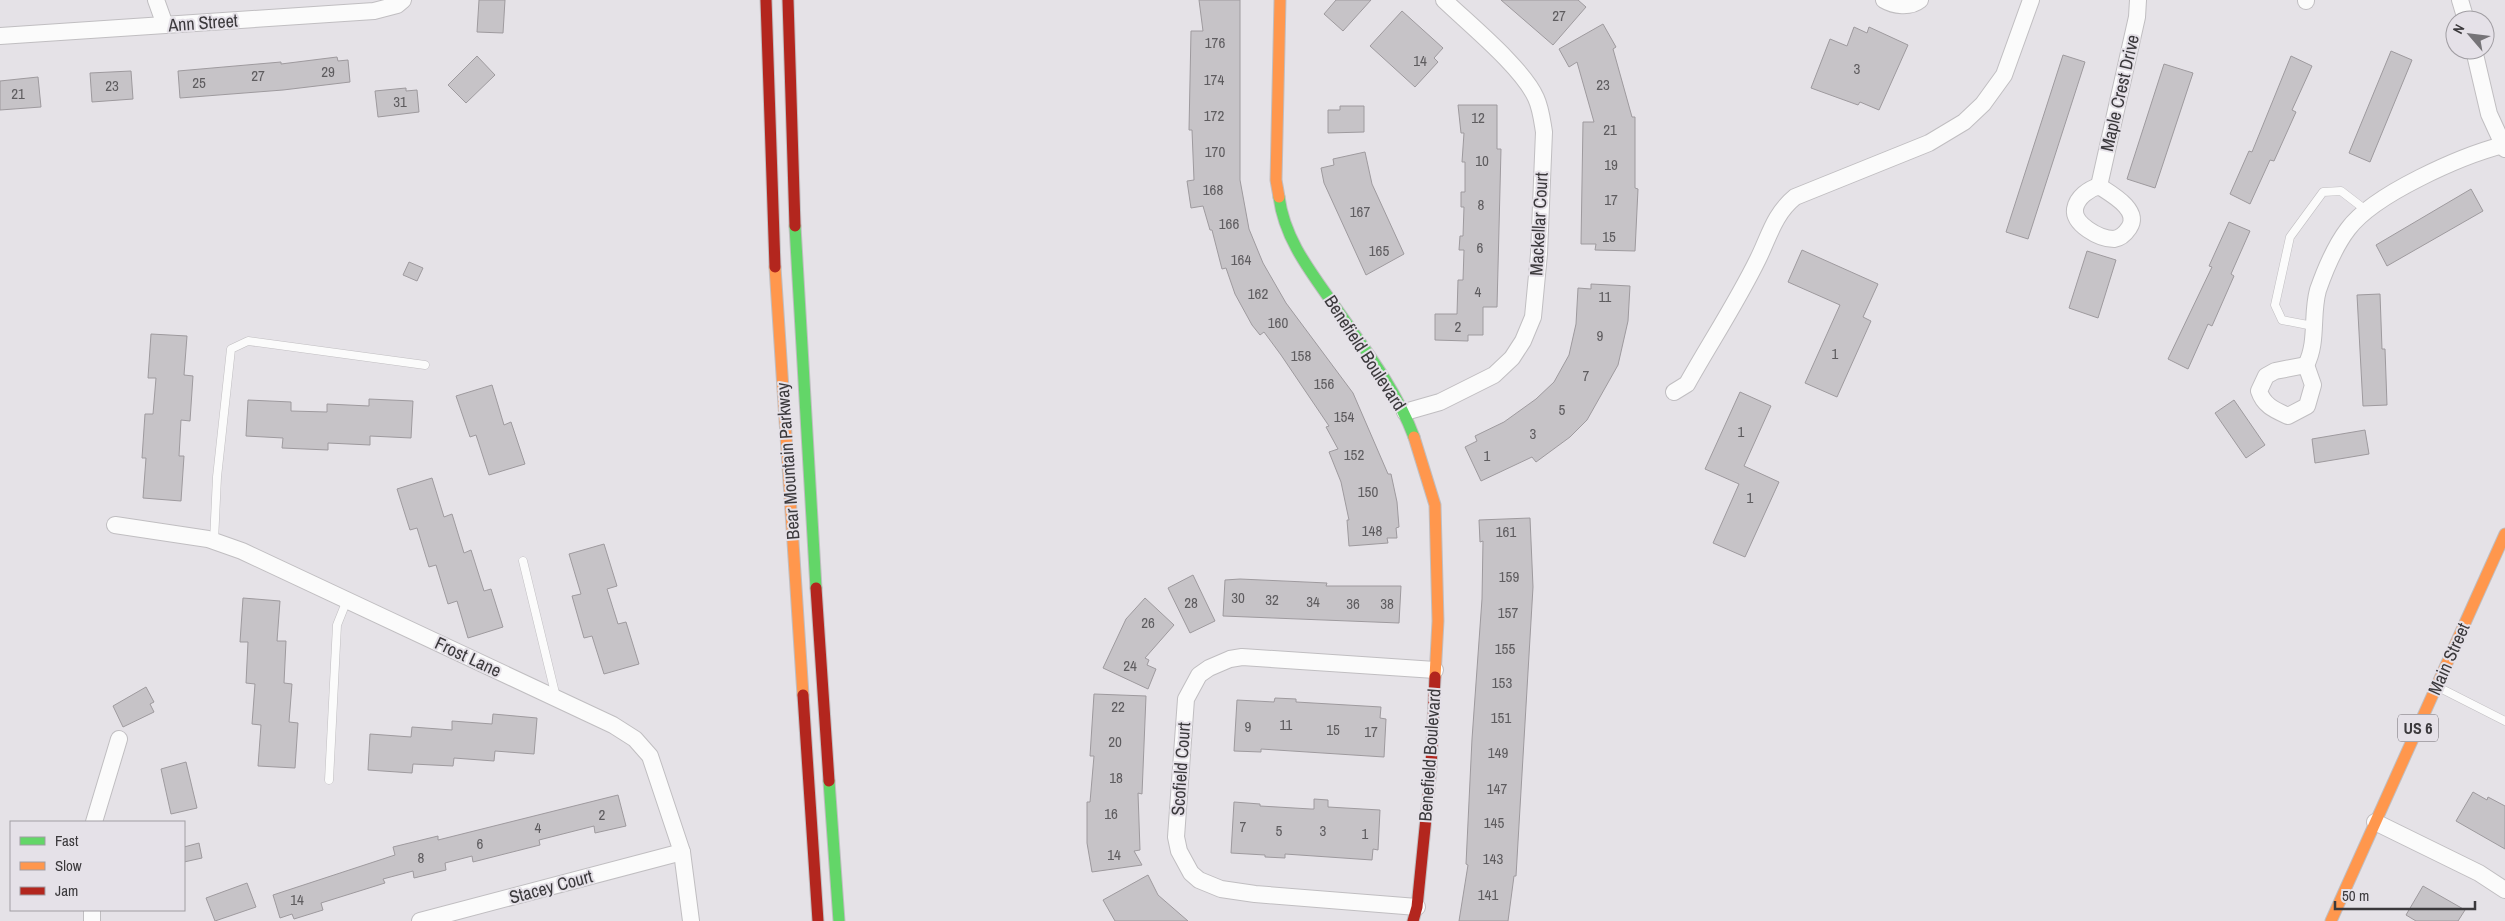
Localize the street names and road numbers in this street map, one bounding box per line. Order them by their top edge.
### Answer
street label: Ann Street [166,8,239,37]
street label: Maple Crest Drive [2094,32,2145,154]
street label: Mackellar Court [1523,172,1554,276]
street label: Benefield Boulevard [1319,290,1412,415]
street label: Bear Mountain Parkway [769,381,805,540]
street label: Main Street [2422,619,2475,699]
street label: Frost Lane [431,630,505,683]
street label: Benefield Boulevard [1412,688,1447,822]
road number: US 6 [2398,714,2438,741]
street label: Scofield Court [1165,721,1196,816]
street label: Stacey Court [506,863,595,910]

